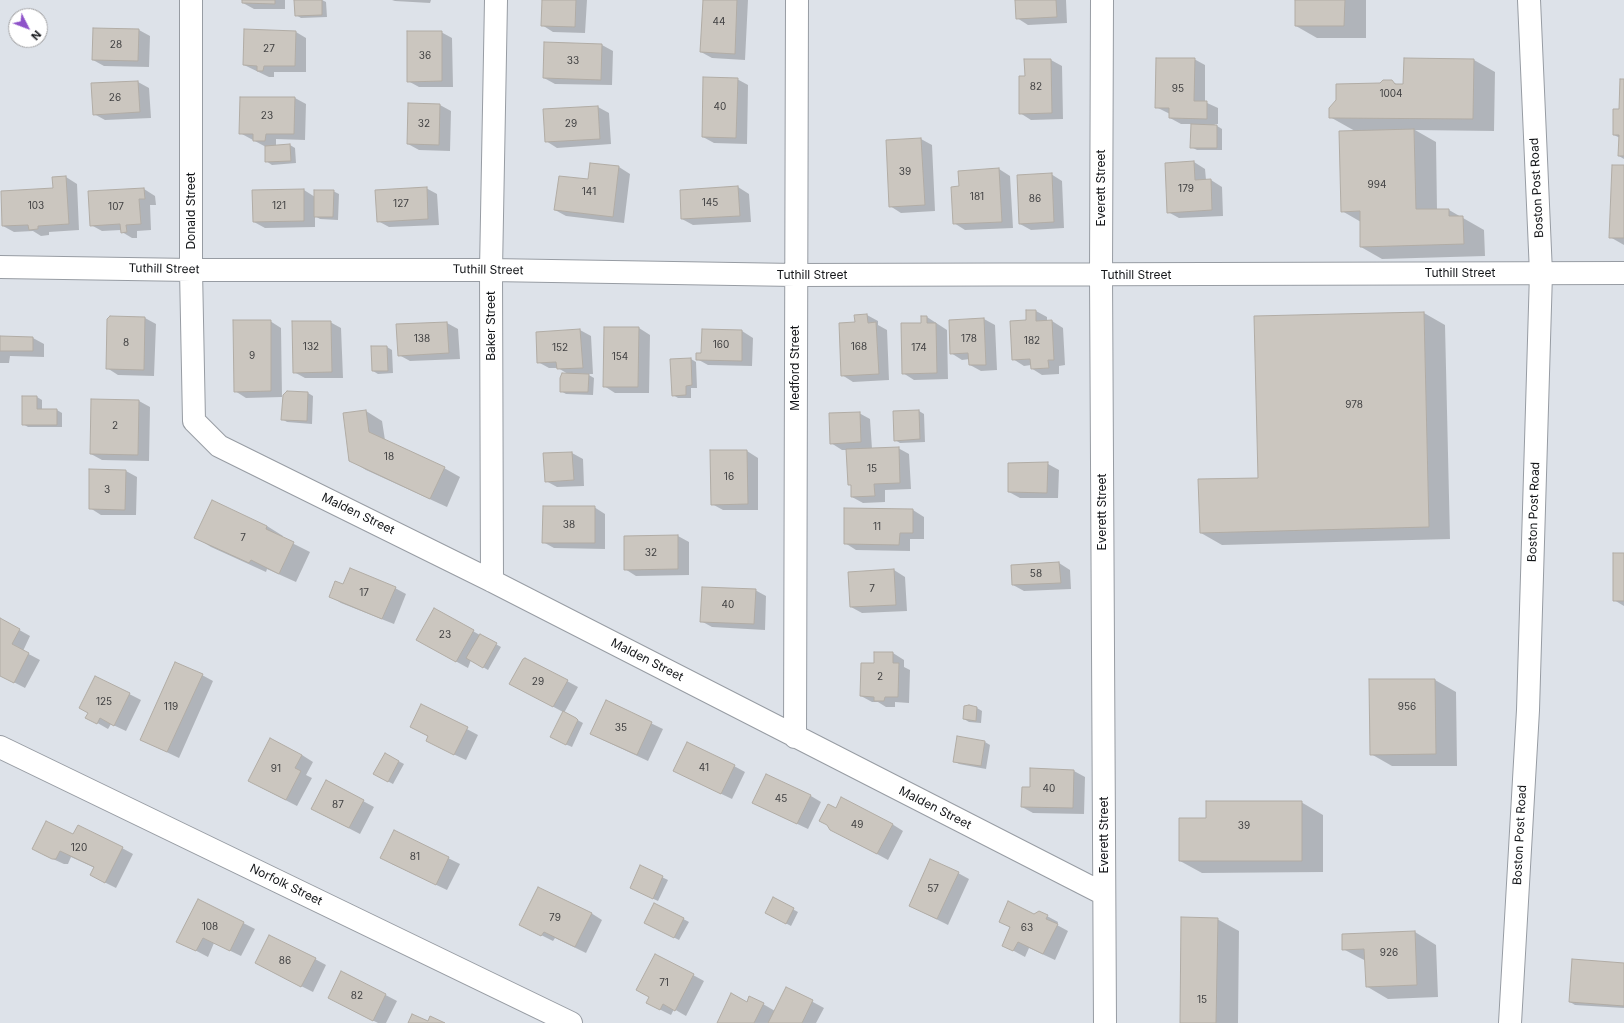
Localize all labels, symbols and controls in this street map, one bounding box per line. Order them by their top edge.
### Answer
north arrow [8,8,48,48]
house number: 44 [713,16,725,28]
text: N [28,28,44,43]
house number: 28 [110,39,122,51]
house number: 27 [263,43,275,55]
house number: 36 [419,50,431,62]
house number: 33 [567,55,579,67]
house number: 82 [1030,81,1042,93]
house number: 95 [1172,83,1184,95]
house number: 1004 [1379,88,1403,100]
house number: 26 [109,92,121,104]
house number: 40 [714,101,726,113]
house number: 23 [261,110,273,122]
house number: 32 [418,118,430,130]
house number: 29 [565,118,577,130]
street label: Boston Post Road [1527,138,1547,238]
street label: Everett Street [1094,150,1108,226]
house number: 39 [899,166,911,178]
street label: Donald Street [184,172,198,250]
house number: 994 [1368,179,1386,191]
house number: 179 [1178,183,1194,195]
house number: 141 [582,186,596,198]
house number: 181 [970,191,984,203]
house number: 86 [1029,193,1041,205]
house number: 145 [702,197,718,209]
house number: 127 [393,198,409,210]
house number: 103 [28,200,44,212]
house number: 121 [272,200,286,212]
house number: 107 [108,201,124,213]
street label: Tuthill Street [128,261,200,277]
street label: Tuthill Street [452,262,524,278]
street label: Tuthill Street [1425,266,1495,280]
street label: Tuthill Street [777,268,847,282]
street label: Tuthill Street [1101,268,1171,282]
street label: Baker Street [484,291,498,361]
street label: Medford Street [788,325,802,411]
house number: 138 [414,333,430,345]
house number: 178 [961,333,977,345]
house number: 182 [1024,335,1040,347]
house number: 8 [123,337,129,349]
house number: 160 [713,339,729,351]
house number: 132 [303,341,319,353]
house number: 168 [851,341,867,353]
house number: 152 [552,342,568,354]
house number: 174 [911,342,927,354]
house number: 9 [249,350,255,362]
house number: 154 [612,351,628,363]
house number: 978 [1345,399,1363,411]
house number: 2 [112,420,118,432]
house number: 18 [384,451,394,463]
street label: Boston Post Road [1525,462,1543,562]
house number: 15 [867,463,877,475]
house number: 16 [724,471,734,483]
street label: Everett Street [1095,474,1109,550]
house number: 3 [104,484,110,496]
street label: Malden Street [319,490,397,538]
house number: 38 [563,519,575,531]
house number: 11 [873,521,881,533]
house number: 7 [240,532,246,544]
house number: 32 [645,547,657,559]
house number: 58 [1030,568,1042,580]
house number: 7 [869,583,875,595]
house number: 17 [359,587,369,599]
house number: 40 [722,599,734,611]
house number: 23 [439,629,451,641]
street label: Malden Street [608,636,686,684]
house number: 2 [877,671,883,683]
house number: 29 [532,676,544,688]
house number: 125 [96,696,112,708]
house number: 119 [164,701,178,713]
house number: 956 [1398,701,1416,713]
house number: 35 [615,722,627,734]
house number: 41 [699,762,709,774]
house number: 91 [271,763,281,775]
house number: 40 [1043,783,1055,795]
street label: Malden Street [896,784,974,832]
street label: Boston Post Road [1510,785,1530,885]
house number: 45 [775,793,787,805]
street label: Everett Street [1097,797,1111,873]
house number: 87 [332,799,344,811]
house number: 49 [851,819,863,831]
house number: 39 [1238,820,1250,832]
house number: 120 [71,842,87,854]
house number: 81 [410,851,420,863]
street label: Norfolk Street [247,861,325,909]
house number: 57 [927,883,939,895]
house number: 79 [549,912,561,924]
house number: 108 [202,921,218,933]
house number: 63 [1021,922,1033,934]
house number: 926 [1380,947,1398,959]
house number: 86 [279,955,291,967]
house number: 71 [659,977,669,989]
house number: 82 [351,990,363,1002]
house number: 15 [1197,994,1207,1006]

